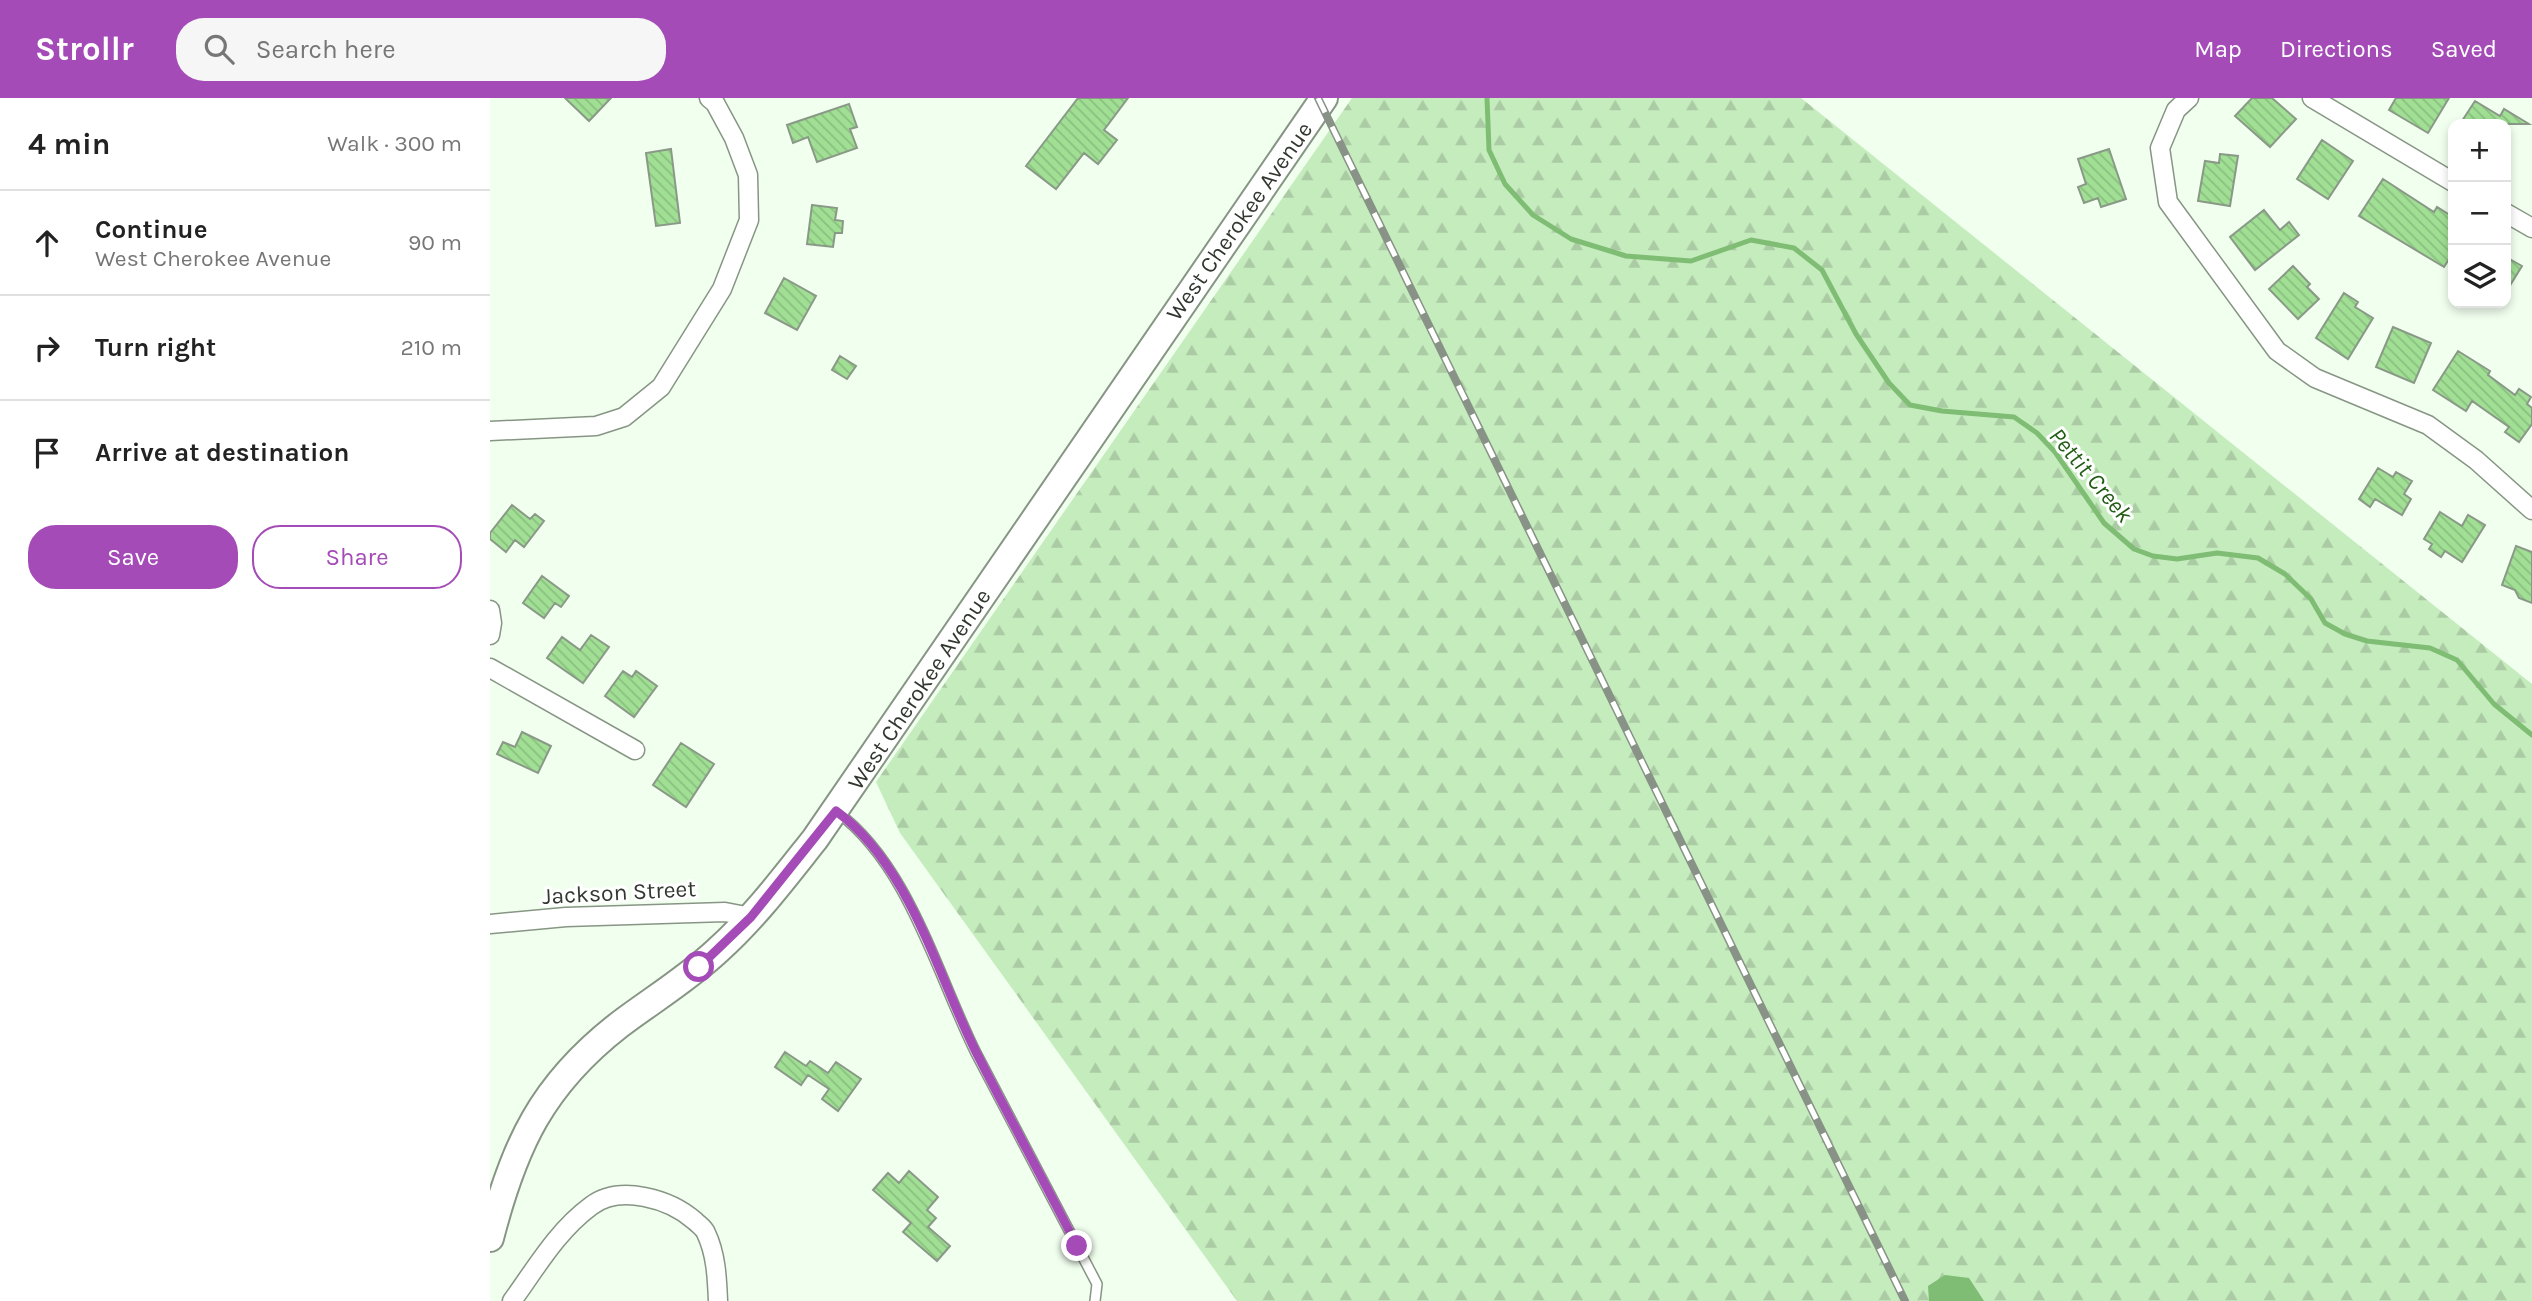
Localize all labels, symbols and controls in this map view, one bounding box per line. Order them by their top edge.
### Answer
search box [176,18,666,81]
text: Strollr [35,30,134,68]
icon: search [200,30,238,68]
text: Search here [256,34,396,65]
text: Map [2194,35,2242,63]
text: Directions [2280,35,2393,63]
text: Saved [2431,35,2497,63]
street label: West Cherokee Avenue [1161,117,1318,326]
map controls [2448,119,2511,308]
button: + [2448,119,2511,182]
text: 4 min [28,126,110,162]
text: Walk · 300 m [327,130,462,157]
button: − [2448,182,2511,245]
text: Continue [95,214,207,245]
icon: ahead [28,224,66,262]
text: 90 m [408,229,462,256]
text: West Cherokee Avenue [95,245,331,272]
button: layers [2448,245,2511,308]
icon: right [28,329,66,367]
text: Turn right [95,332,216,363]
text: 210 m [400,334,462,361]
water label: Pettit Creek [2043,422,2139,529]
icon: arrive [28,434,66,472]
text: Arrive at destination [95,437,349,468]
button: Save [28,525,238,589]
button: Share [252,525,462,589]
street label: West Cherokee Avenue [842,584,997,795]
street label: Jackson Street [541,875,697,910]
route start [683,951,714,982]
route end [1061,1230,1092,1261]

